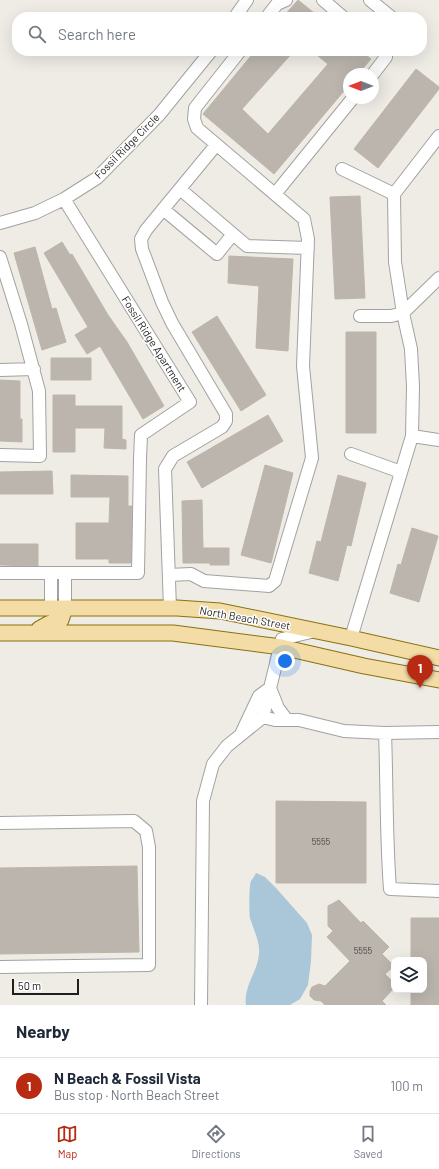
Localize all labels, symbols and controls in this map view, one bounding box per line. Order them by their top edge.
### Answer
search box [12,12,427,56]
icon: search [26,23,48,45]
text: Search here [58,25,136,43]
north arrow [343,68,379,104]
street label: Fossil Ridge Circle [91,110,162,181]
street label: Fossil Ridge Apartment [120,293,189,394]
street label: North Beach Street [199,603,291,632]
your location [275,651,295,671]
pin: 1 [407,655,433,688]
house number: 5555 [312,836,331,847]
house number: 5555 [354,945,373,956]
map controls [391,957,427,993]
button: layers [391,957,427,993]
scale bar [12,977,79,996]
text: 50 m [18,979,41,992]
text: Nearby [16,1021,70,1041]
text: N Beach & Fossil Vista [54,1069,201,1087]
text: 1 [27,1078,31,1094]
text: 100 m [390,1078,423,1094]
text: Bus stop · North Beach Street [54,1087,219,1103]
tab: Map [56,1123,78,1160]
tab: Directions [191,1123,241,1160]
tab: Saved [354,1123,383,1160]

